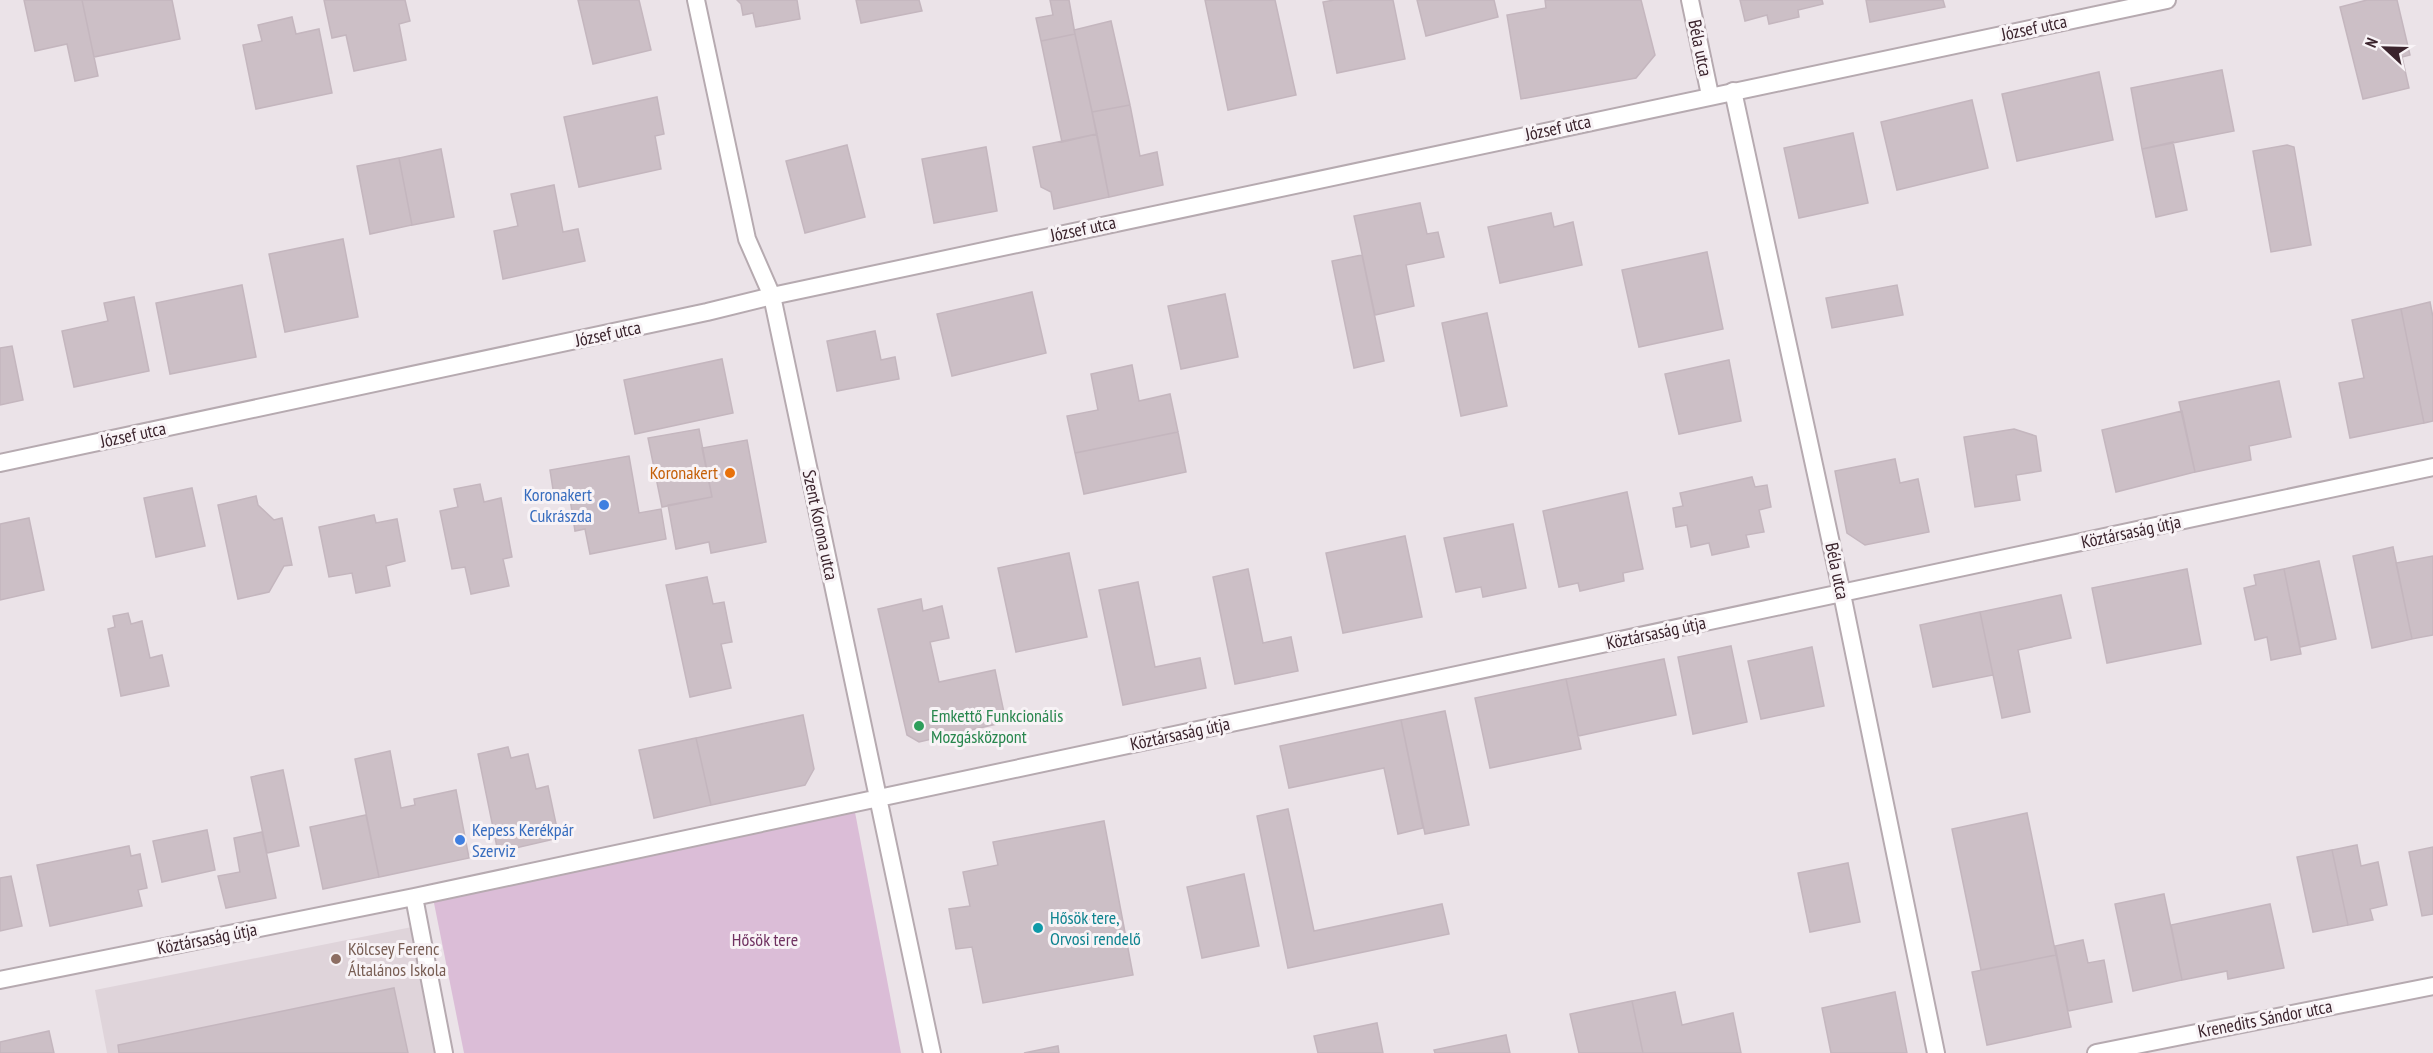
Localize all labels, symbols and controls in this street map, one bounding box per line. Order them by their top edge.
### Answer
street label: József utca [1998,9,2069,46]
street label: Béla utca [1683,17,1718,78]
north arrow [2355,18,2415,78]
text: N [2360,35,2382,50]
street label: József utca [1522,109,1593,146]
street label: József utca [1047,210,1118,247]
street label: József utca [572,315,643,352]
street label: József utca [97,416,168,453]
place label: Koronakert [650,461,718,484]
marker: Koronakert [723,466,737,480]
street label: Szent Korona utca [798,468,843,582]
place label: Koronakert Cukrászda [524,483,592,527]
marker: Koronakert Cukrászda [597,498,611,512]
street label: Köztársaság útja [2079,510,2183,553]
street label: Béla utca [1820,540,1855,601]
street label: Köztársaság útja [1604,611,1708,654]
place label: Emkettő Funkcionális Mozgásközpont [931,704,1063,748]
street label: Köztársaság útja [1128,712,1232,755]
marker: Emkettő Funkcionális Mozgásközpont [912,719,926,733]
place label: Kepess Kerékpár Szerviz [472,818,574,862]
marker: Kepess Kerékpár Szerviz [453,833,467,847]
place label: Hősök tere, Orvosi rendelő [1050,906,1141,950]
street label: Köztársaság útja [155,918,259,959]
marker: Hősök tere, Orvosi rendelő [1031,921,1045,935]
park label: Hősök tere [732,928,798,951]
place label: Kölcsey Ferenc Általános Iskola [348,937,446,981]
marker: Kölcsey Ferenc Általános Iskola [329,952,343,966]
street label: Krenedits Sándor utca [2196,994,2334,1043]

